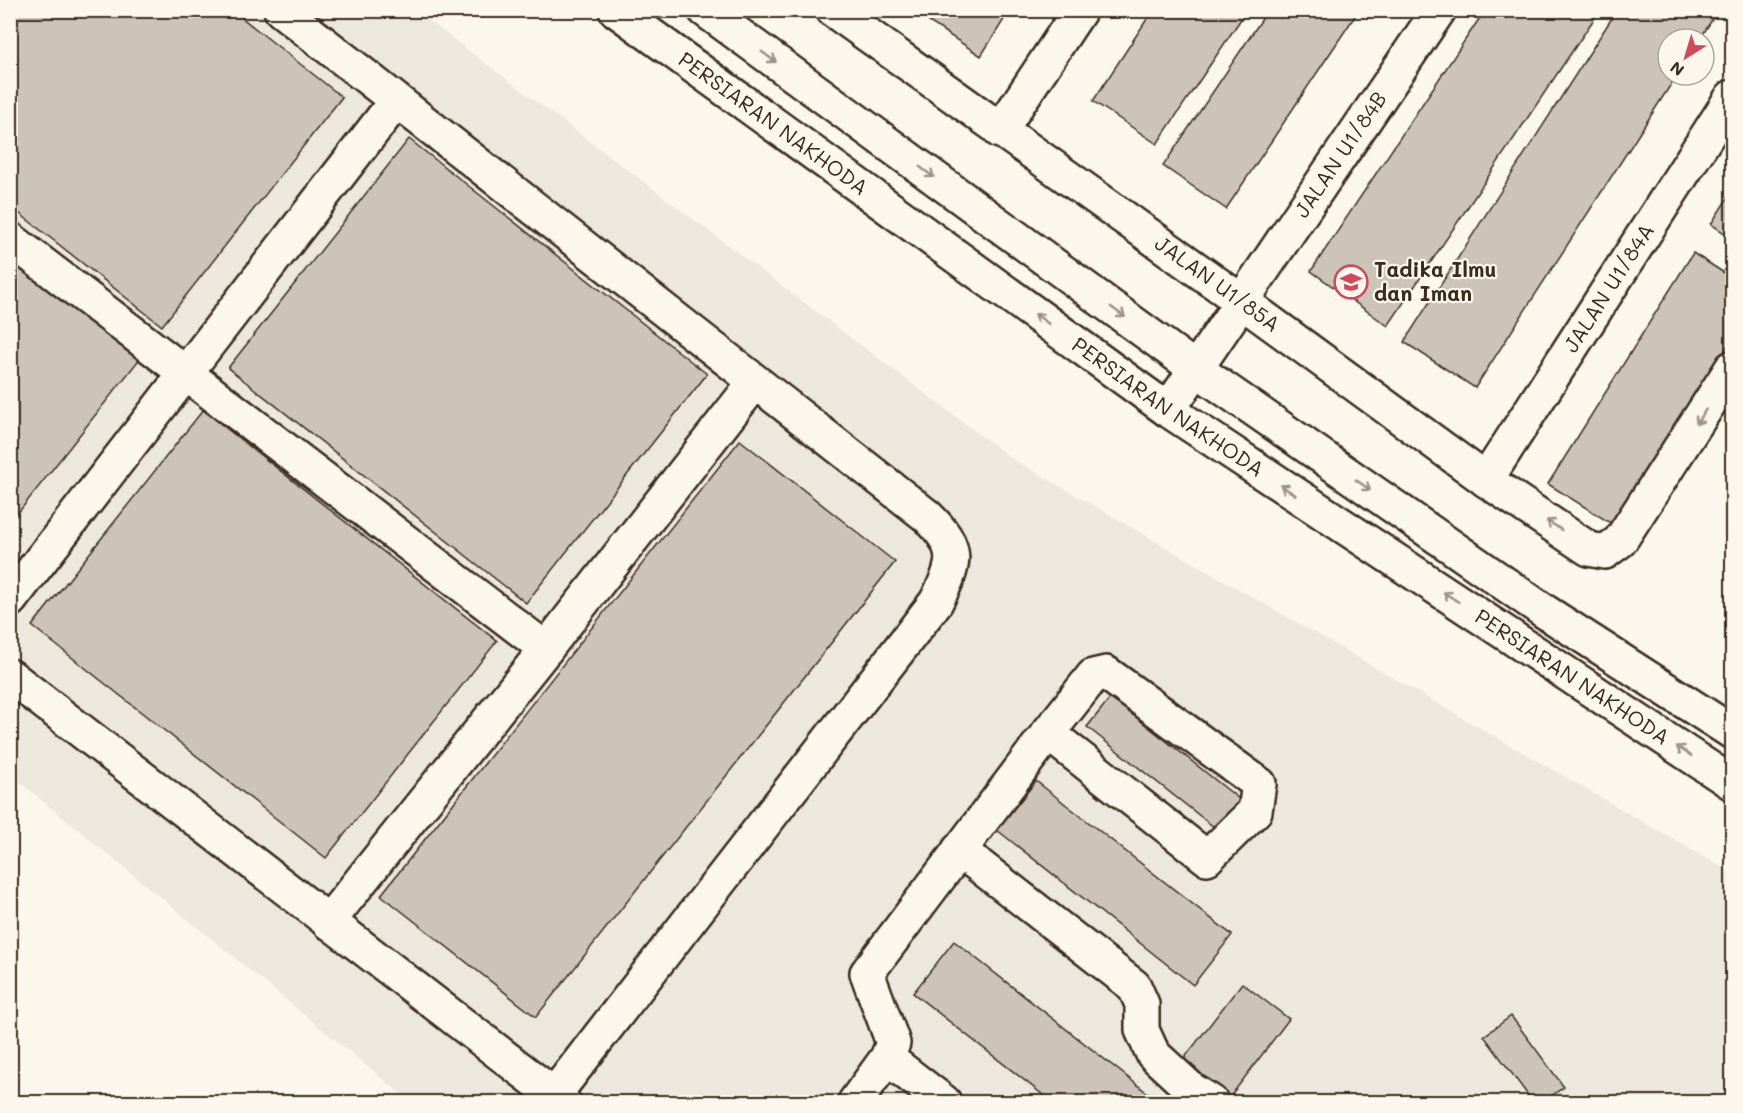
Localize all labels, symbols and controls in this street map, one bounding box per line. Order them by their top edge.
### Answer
north arrow [1656,27,1716,87]
street label: PERSIARAN NAKHODA [674,45,874,200]
one-way arrow [761,51,777,63]
text: N [1665,57,1688,81]
street label: JALAN U1/84B [1287,86,1392,222]
one-way arrow [918,166,934,179]
street label: JALAN U1/84A [1557,218,1659,357]
street label: JALAN U1/85A [1150,229,1286,337]
place label: Tadika Ilmu dan Iman [1374,255,1497,306]
school or university icon: Tadika Ilmu dan Iman [1333,264,1369,300]
one-way arrow [1110,305,1126,318]
one-way arrow [1034,313,1050,325]
street label: PERSIARAN NAKHODA [1067,330,1270,482]
one-way arrow [1694,408,1706,425]
one-way arrow [1354,479,1371,491]
one-way arrow [1280,483,1297,496]
one-way arrow [1546,519,1563,531]
one-way arrow [1443,591,1460,603]
street label: PERSIARAN NAKHODA [1470,602,1675,750]
one-way arrow [1676,745,1692,757]

